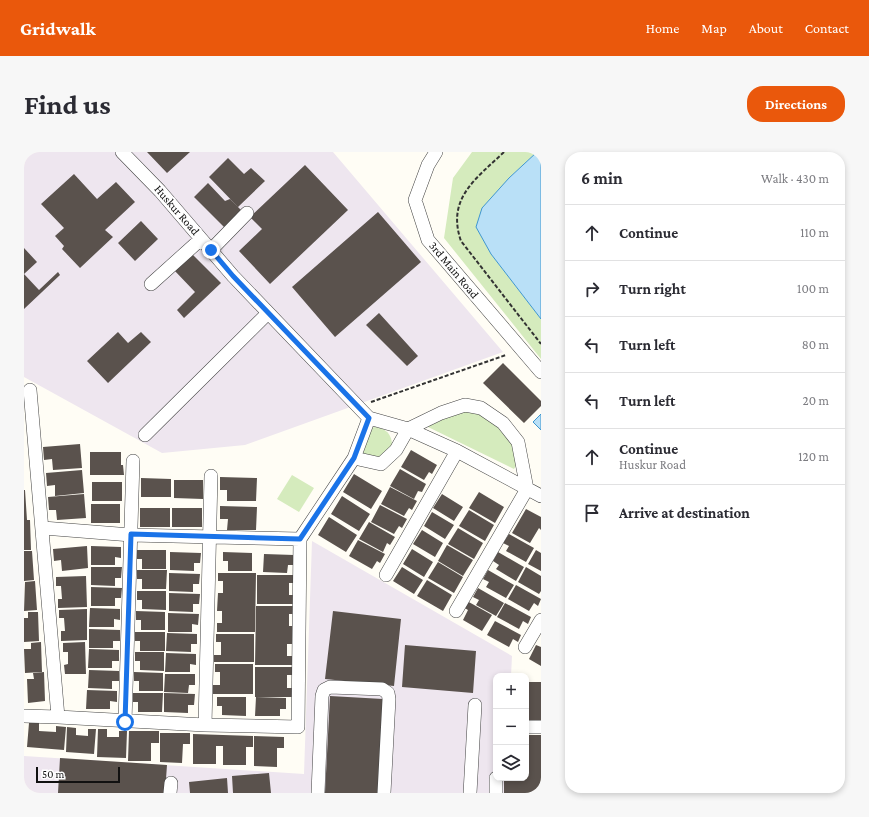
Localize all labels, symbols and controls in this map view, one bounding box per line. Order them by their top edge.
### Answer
text: Gridwalk [20,18,96,39]
text: Home [646,20,679,36]
text: Map [701,20,727,36]
text: About [749,20,783,36]
text: Contact [805,20,849,36]
button: Directions [747,86,845,122]
text: Find us [24,89,111,120]
text: 6 min [581,169,623,188]
text: Walk · 430 m [761,171,829,186]
street label: Huskur Road [151,182,203,238]
icon: ahead [581,222,603,244]
text: Continue [619,225,678,241]
text: 110 m [800,225,829,240]
street label: 3rd Main Road [426,239,482,302]
route end [202,241,220,259]
icon: right [581,278,603,300]
text: Turn right [619,281,686,297]
text: 100 m [797,281,829,296]
icon: left [581,334,603,356]
text: Turn left [619,337,675,353]
text: 80 m [802,337,829,352]
icon: left [581,390,603,412]
text: Turn left [619,393,675,409]
text: 20 m [803,393,829,408]
text: Continue [619,441,678,457]
icon: ahead [581,446,603,468]
text: 120 m [798,449,829,464]
text: Huskur Road [619,457,686,472]
icon: arrive [581,502,603,524]
text: Arrive at destination [619,505,750,521]
map controls [493,673,529,781]
button: + [493,673,529,709]
button: − [493,709,529,745]
route start [116,713,134,731]
button: layers [493,745,529,781]
scale bar [36,765,120,784]
text: 50 m [42,768,64,780]

